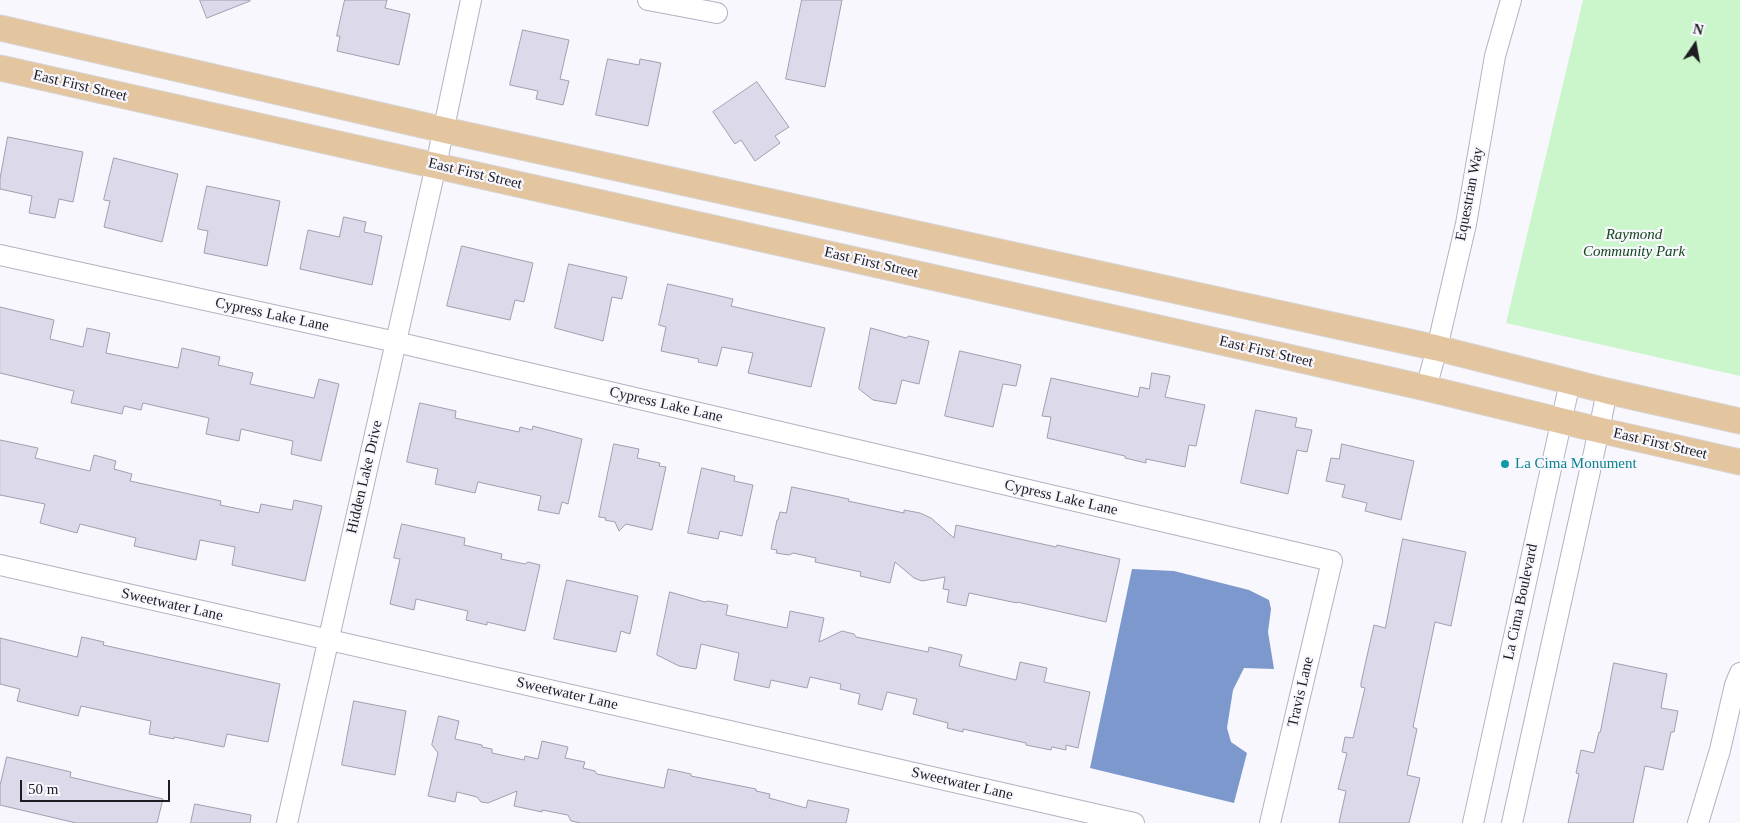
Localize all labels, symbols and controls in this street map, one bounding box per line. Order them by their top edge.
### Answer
north arrow [1670,20,1720,70]
text: N [1692,21,1705,38]
street label: East First Street [31,66,129,106]
street label: Equestrian Way [1452,146,1488,242]
street label: East First Street [426,154,524,194]
park label: Raymond Community Park [1583,226,1685,261]
street label: East First Street [822,243,920,283]
street label: Cypress Lake Lane [213,294,331,336]
street label: East First Street [1217,332,1315,372]
street label: Cypress Lake Lane [608,383,724,427]
street label: Hidden Lake Drive [343,419,387,535]
street label: East First Street [1611,424,1709,464]
place label: La Cima Monument [1515,455,1637,473]
marker: La Cima Monument [1499,458,1511,470]
street label: Cypress Lake Lane [1003,476,1119,520]
street label: La Cima Boulevard [1500,542,1542,662]
street label: Sweetwater Lane [119,585,225,625]
street label: Travis Lane [1284,655,1318,729]
street label: Sweetwater Lane [514,674,620,714]
street label: Sweetwater Lane [909,764,1015,804]
scale bar [22,770,172,802]
text: 50 m [28,781,58,797]

